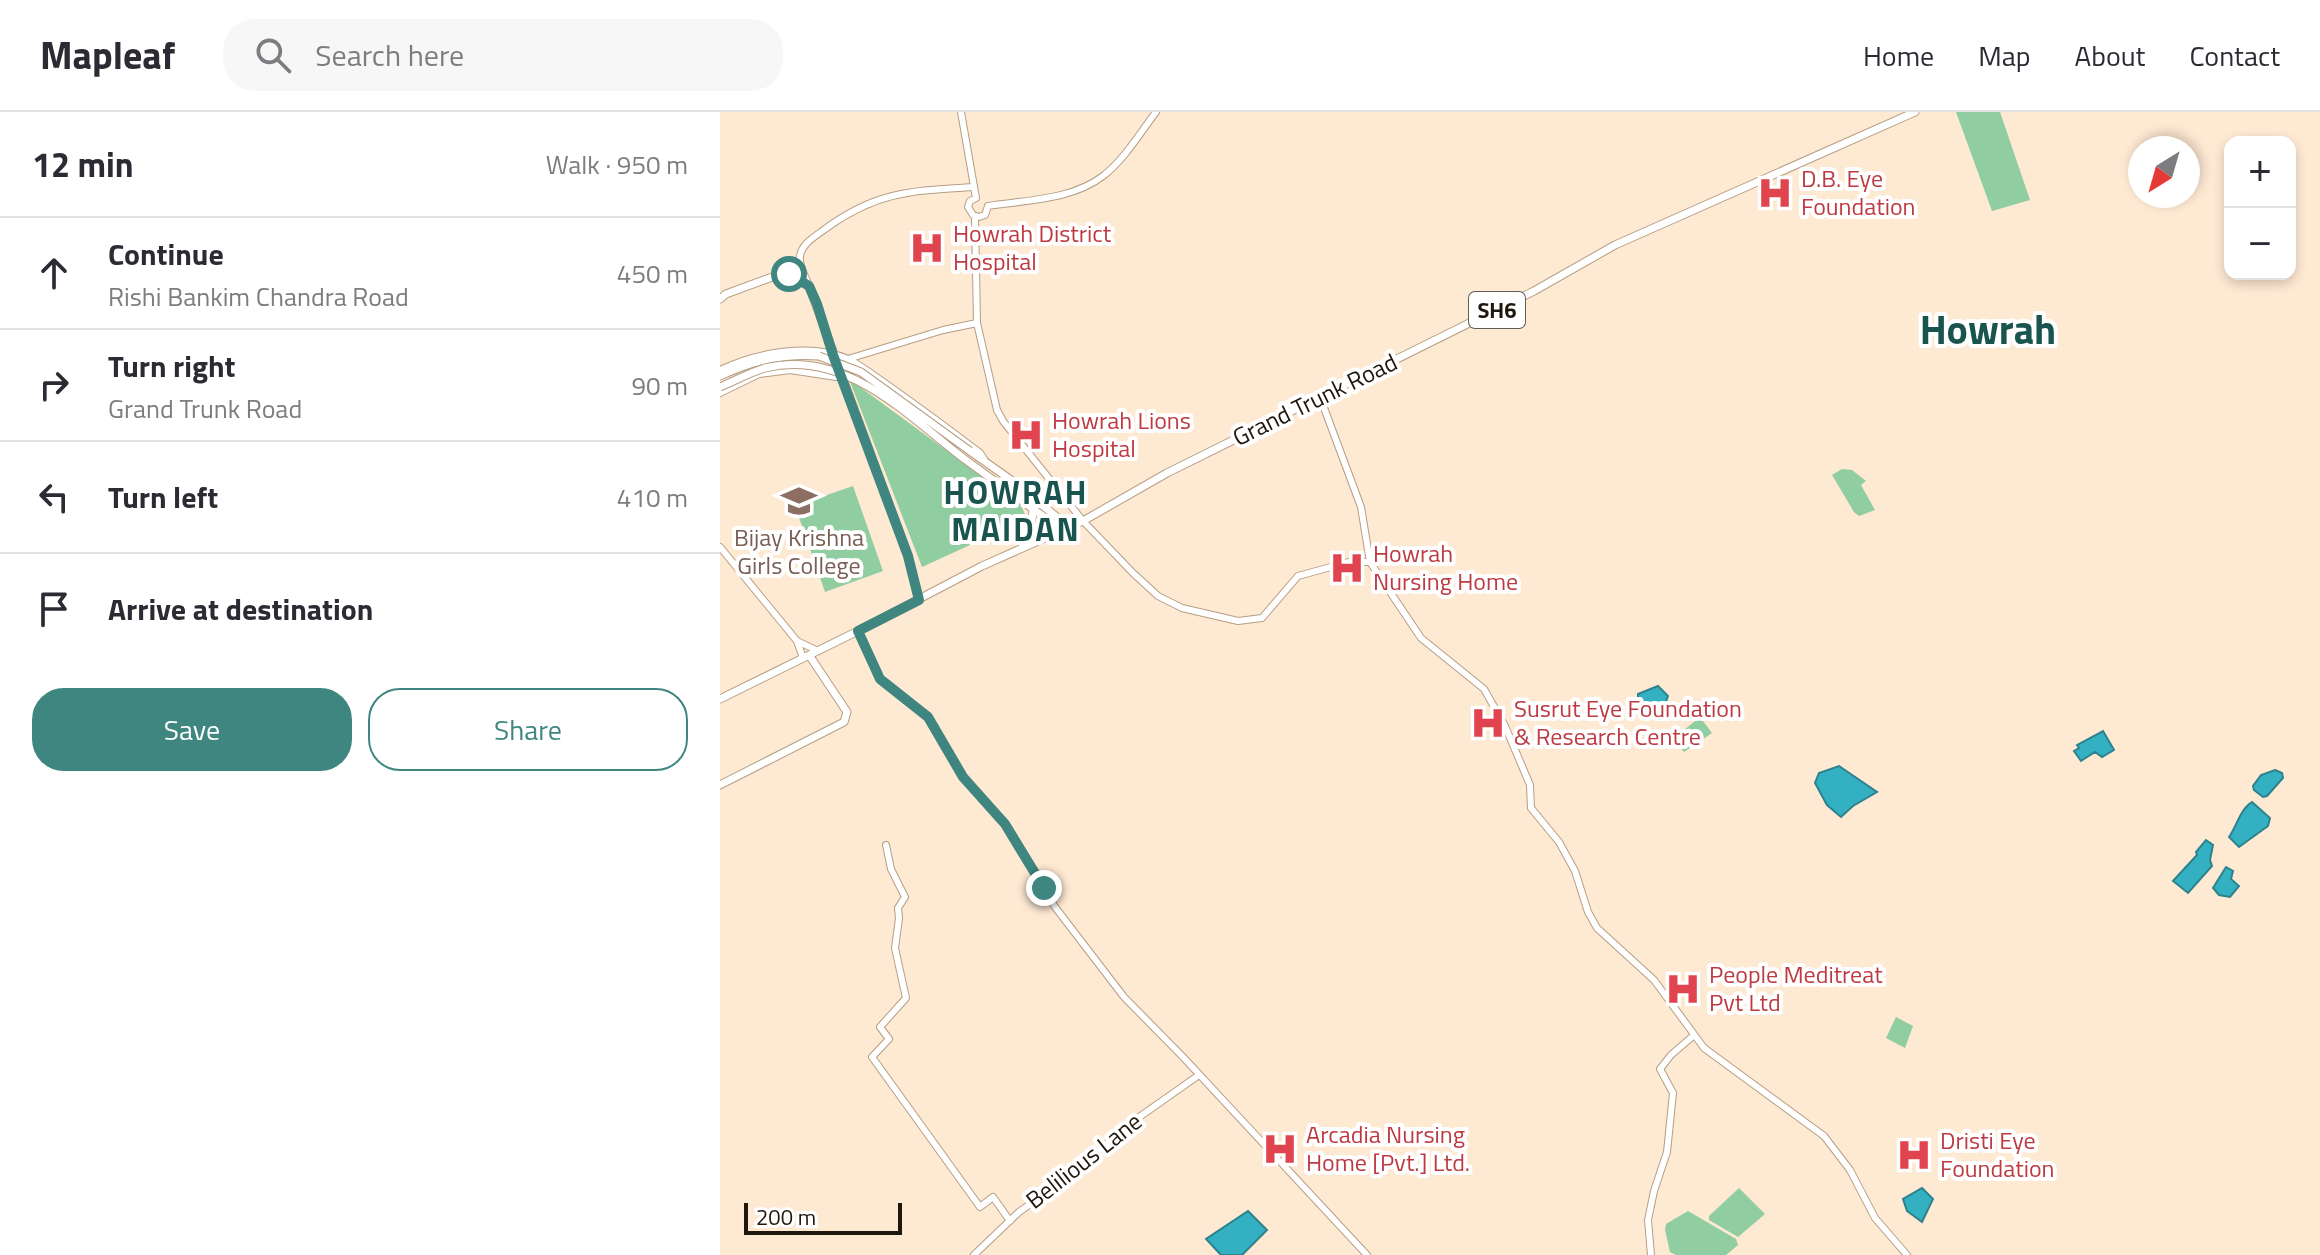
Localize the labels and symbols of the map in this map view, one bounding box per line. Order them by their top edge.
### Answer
north arrow [2128,136,2200,208]
place label: D.B. Eye Foundation [1801,160,1915,224]
hospital icon: D.B. Eye Foundation [1756,174,1794,212]
place label: Howrah District Hospital [953,215,1112,279]
hospital icon: Howrah District Hospital [908,229,946,267]
route start [771,256,807,292]
road number: SH6 [1469,292,1525,328]
district label: Howrah [1920,299,2056,360]
street label: Grand Trunk Road [1226,344,1403,455]
place label: Howrah Lions Hospital [1052,402,1191,466]
hospital icon: Howrah Lions Hospital [1007,416,1045,454]
district label: HOWRAH MAIDAN [944,468,1088,553]
school or university icon: Bijay Krishna Girls College [780,482,818,520]
place label: Bijay Krishna Girls College [734,519,864,583]
place label: Howrah Nursing Home [1373,535,1518,599]
hospital icon: Howrah Nursing Home [1328,549,1366,587]
place label: Susrut Eye Foundation & Research Centre [1514,690,1742,754]
hospital icon: Susrut Eye Foundation & Research Centre [1469,704,1507,742]
route end [1026,870,1062,906]
place label: People Meditreat Pvt Ltd [1709,956,1883,1020]
hospital icon: People Meditreat Pvt Ltd [1664,970,1702,1008]
street label: Belilious Lane [1018,1103,1149,1217]
place label: Arcadia Nursing Home [Pvt.] Ltd. [1306,1116,1470,1180]
place label: Dristi Eye Foundation [1940,1122,2054,1186]
hospital icon: Arcadia Nursing Home [Pvt.] Ltd. [1261,1130,1299,1168]
hospital icon: Dristi Eye Foundation [1895,1136,1933,1174]
scale bar [744,1199,902,1235]

